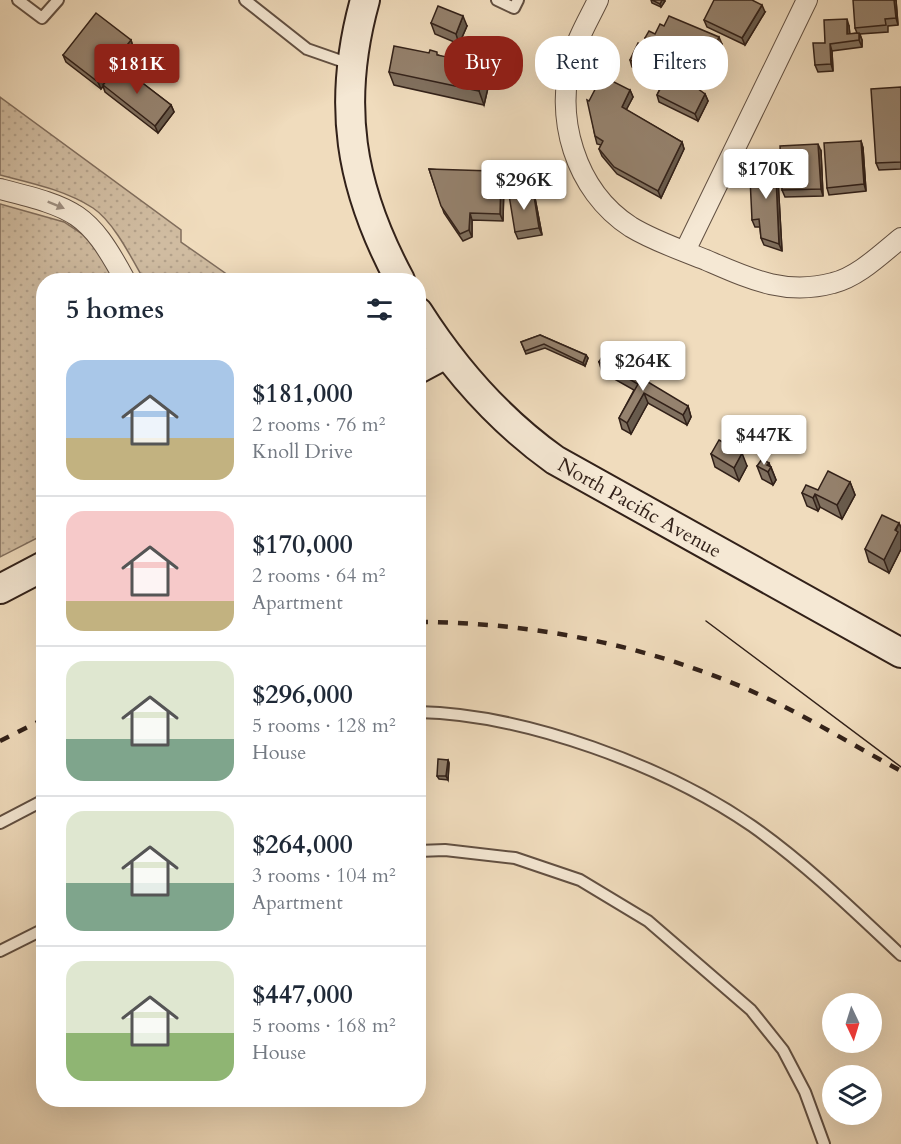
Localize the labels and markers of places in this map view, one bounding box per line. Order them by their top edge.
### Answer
pin: $181K [95,44,179,95]
pin: $170K [724,149,808,200]
pin: $296K [482,160,566,211]
pin: $264K [601,341,685,392]
pin: $447K [722,415,806,466]

